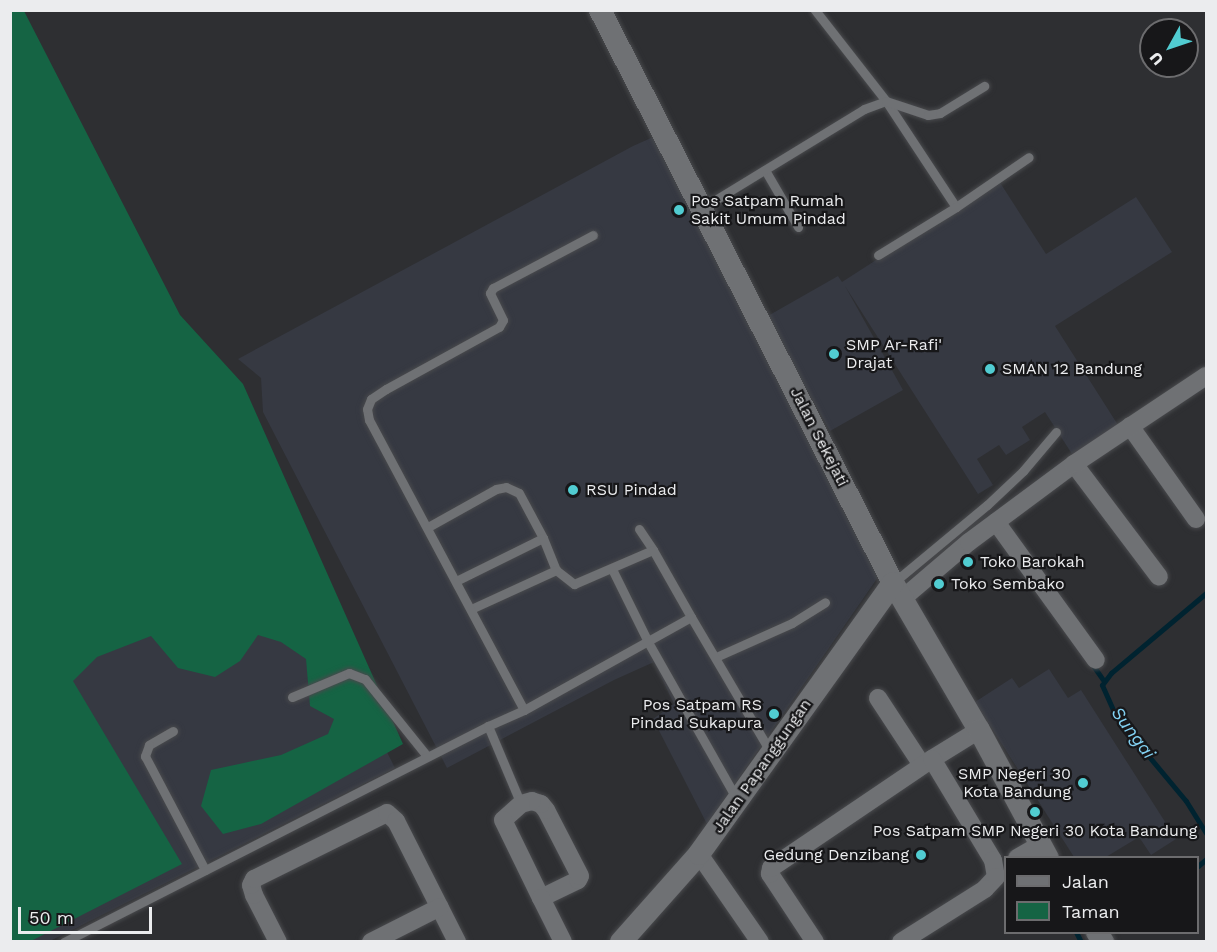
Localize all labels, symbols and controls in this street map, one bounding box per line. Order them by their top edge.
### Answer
north arrow [1139,18,1199,78]
text: U [1145,48,1167,69]
place label: Pos Satpam Rumah Sakit Umum Pindad [691,191,846,229]
marker: Pos Satpam Rumah Sakit Umum Pindad [672,203,686,217]
place label: SMP Ar-Rafi' Drajat [846,335,943,373]
marker: SMP Ar-Rafi' Drajat [827,347,841,361]
place label: SMAN 12 Bandung [1002,359,1142,379]
marker: SMAN 12 Bandung [983,362,997,376]
street label: Jalan Sekejati [786,384,852,490]
place label: RSU Pindad [586,480,677,500]
marker: RSU Pindad [564,481,582,499]
place label: Toko Barokah [980,552,1085,572]
marker: Toko Barokah [961,555,975,569]
place label: Toko Sembako [951,574,1065,594]
marker: Toko Sembako [932,577,946,591]
place label: Pos Satpam RS Pindad Sukapura [630,695,762,733]
street label: Jalan Papanggungan [708,695,816,837]
water label: Sungai [1106,703,1160,763]
marker: Pos Satpam RS Pindad Sukapura [767,707,781,721]
place label: SMP Negeri 30 Kota Bandung [958,764,1071,802]
marker: SMP Negeri 30 Kota Bandung [1076,776,1090,790]
marker: Pos Satpam SMP Negeri 30 Kota Bandung [1028,805,1042,819]
place label: Pos Satpam SMP Negeri 30 Kota Bandung [872,821,1198,841]
place label: Gedung Denzibang [763,845,909,865]
marker: Gedung Denzibang [914,848,928,862]
legend [1004,856,1199,934]
text: Jalan [1062,871,1109,892]
scale bar [21,895,154,933]
text: Taman [1062,901,1120,922]
text: 50 m [29,907,74,928]

